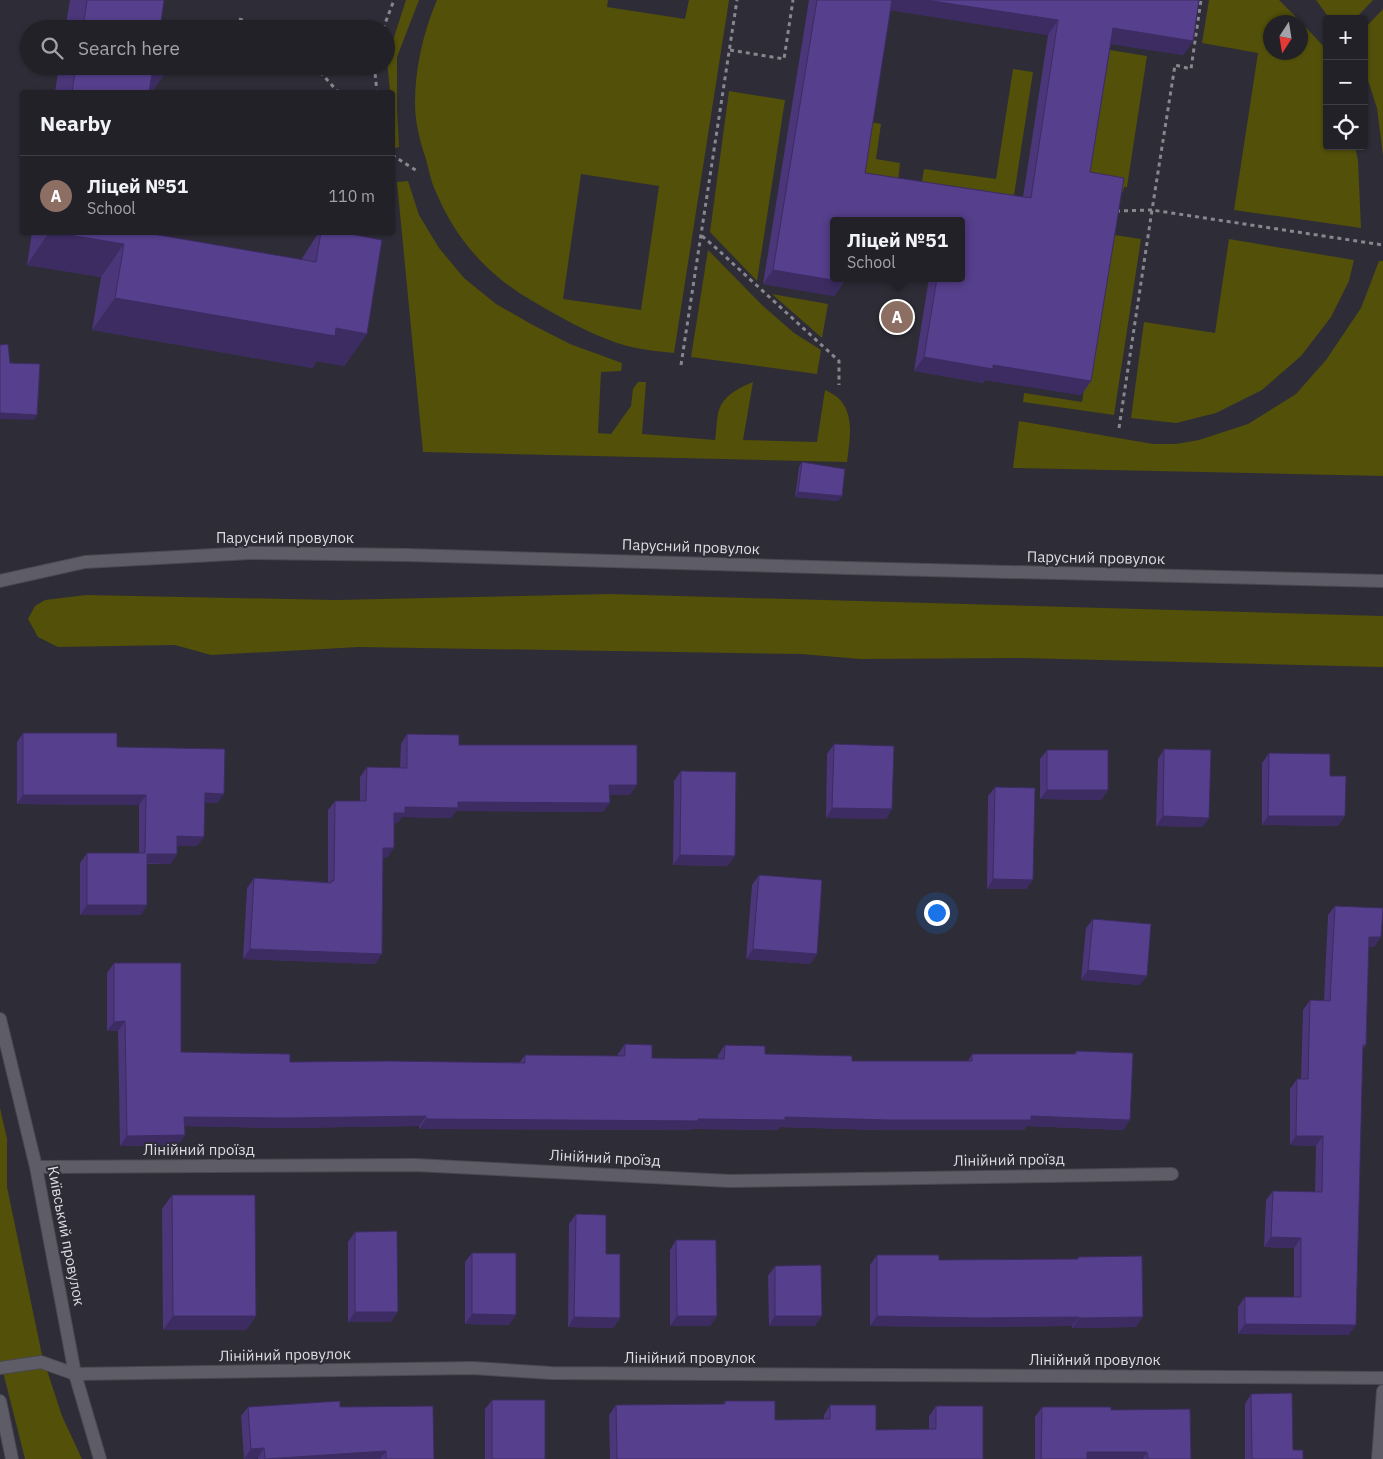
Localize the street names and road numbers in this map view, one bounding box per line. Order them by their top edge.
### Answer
street label: Парусний провулок [216,528,354,547]
street label: Парусний провулок [622,535,760,558]
street label: Парусний провулок [1027,547,1165,568]
street label: Лінійний проїзд [143,1140,255,1159]
street label: Лінійний проїзд [549,1145,661,1170]
street label: Лінійний проїзд [953,1149,1065,1170]
street label: Київський провулок [44,1164,89,1307]
street label: Лінійний провулок [219,1344,351,1365]
street label: Лінійний провулок [624,1348,756,1367]
street label: Лінійний провулок [1029,1350,1161,1369]

